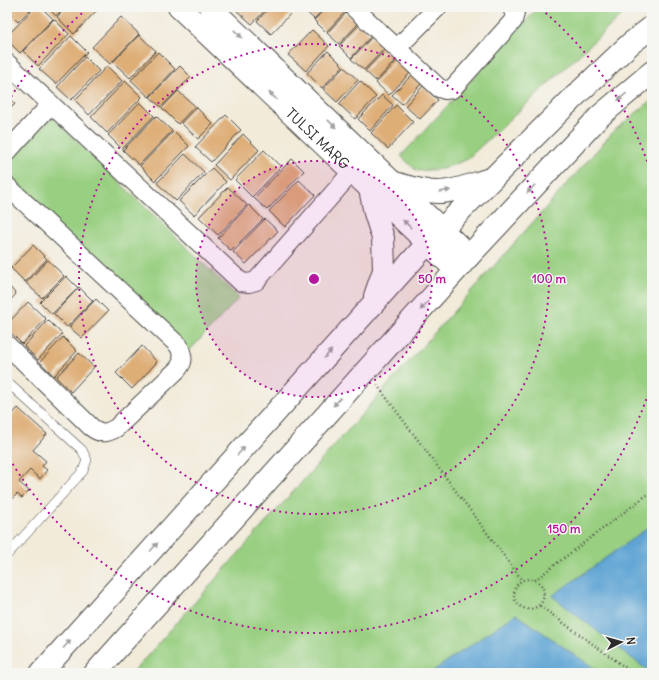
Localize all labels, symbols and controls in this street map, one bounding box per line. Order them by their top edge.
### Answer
one-way arrow [233,29,243,39]
one-way arrow [268,92,277,101]
one-way arrow [617,93,628,102]
street label: TULSI MARG [282,104,353,173]
one-way arrow [327,119,337,129]
one-way arrow [527,185,536,194]
one-way arrow [439,187,451,193]
one-way arrow [402,219,412,229]
text: 50 m [418,271,447,286]
text: 100 m [532,271,566,286]
centre of rings [307,272,321,286]
one-way arrow [420,301,429,310]
one-way arrow [323,349,333,359]
one-way arrow [333,398,342,407]
one-way arrow [237,445,246,456]
text: 150 m [548,521,581,536]
one-way arrow [150,542,159,553]
north arrow [601,622,641,662]
text: N [624,636,638,645]
one-way arrow [63,639,72,649]

